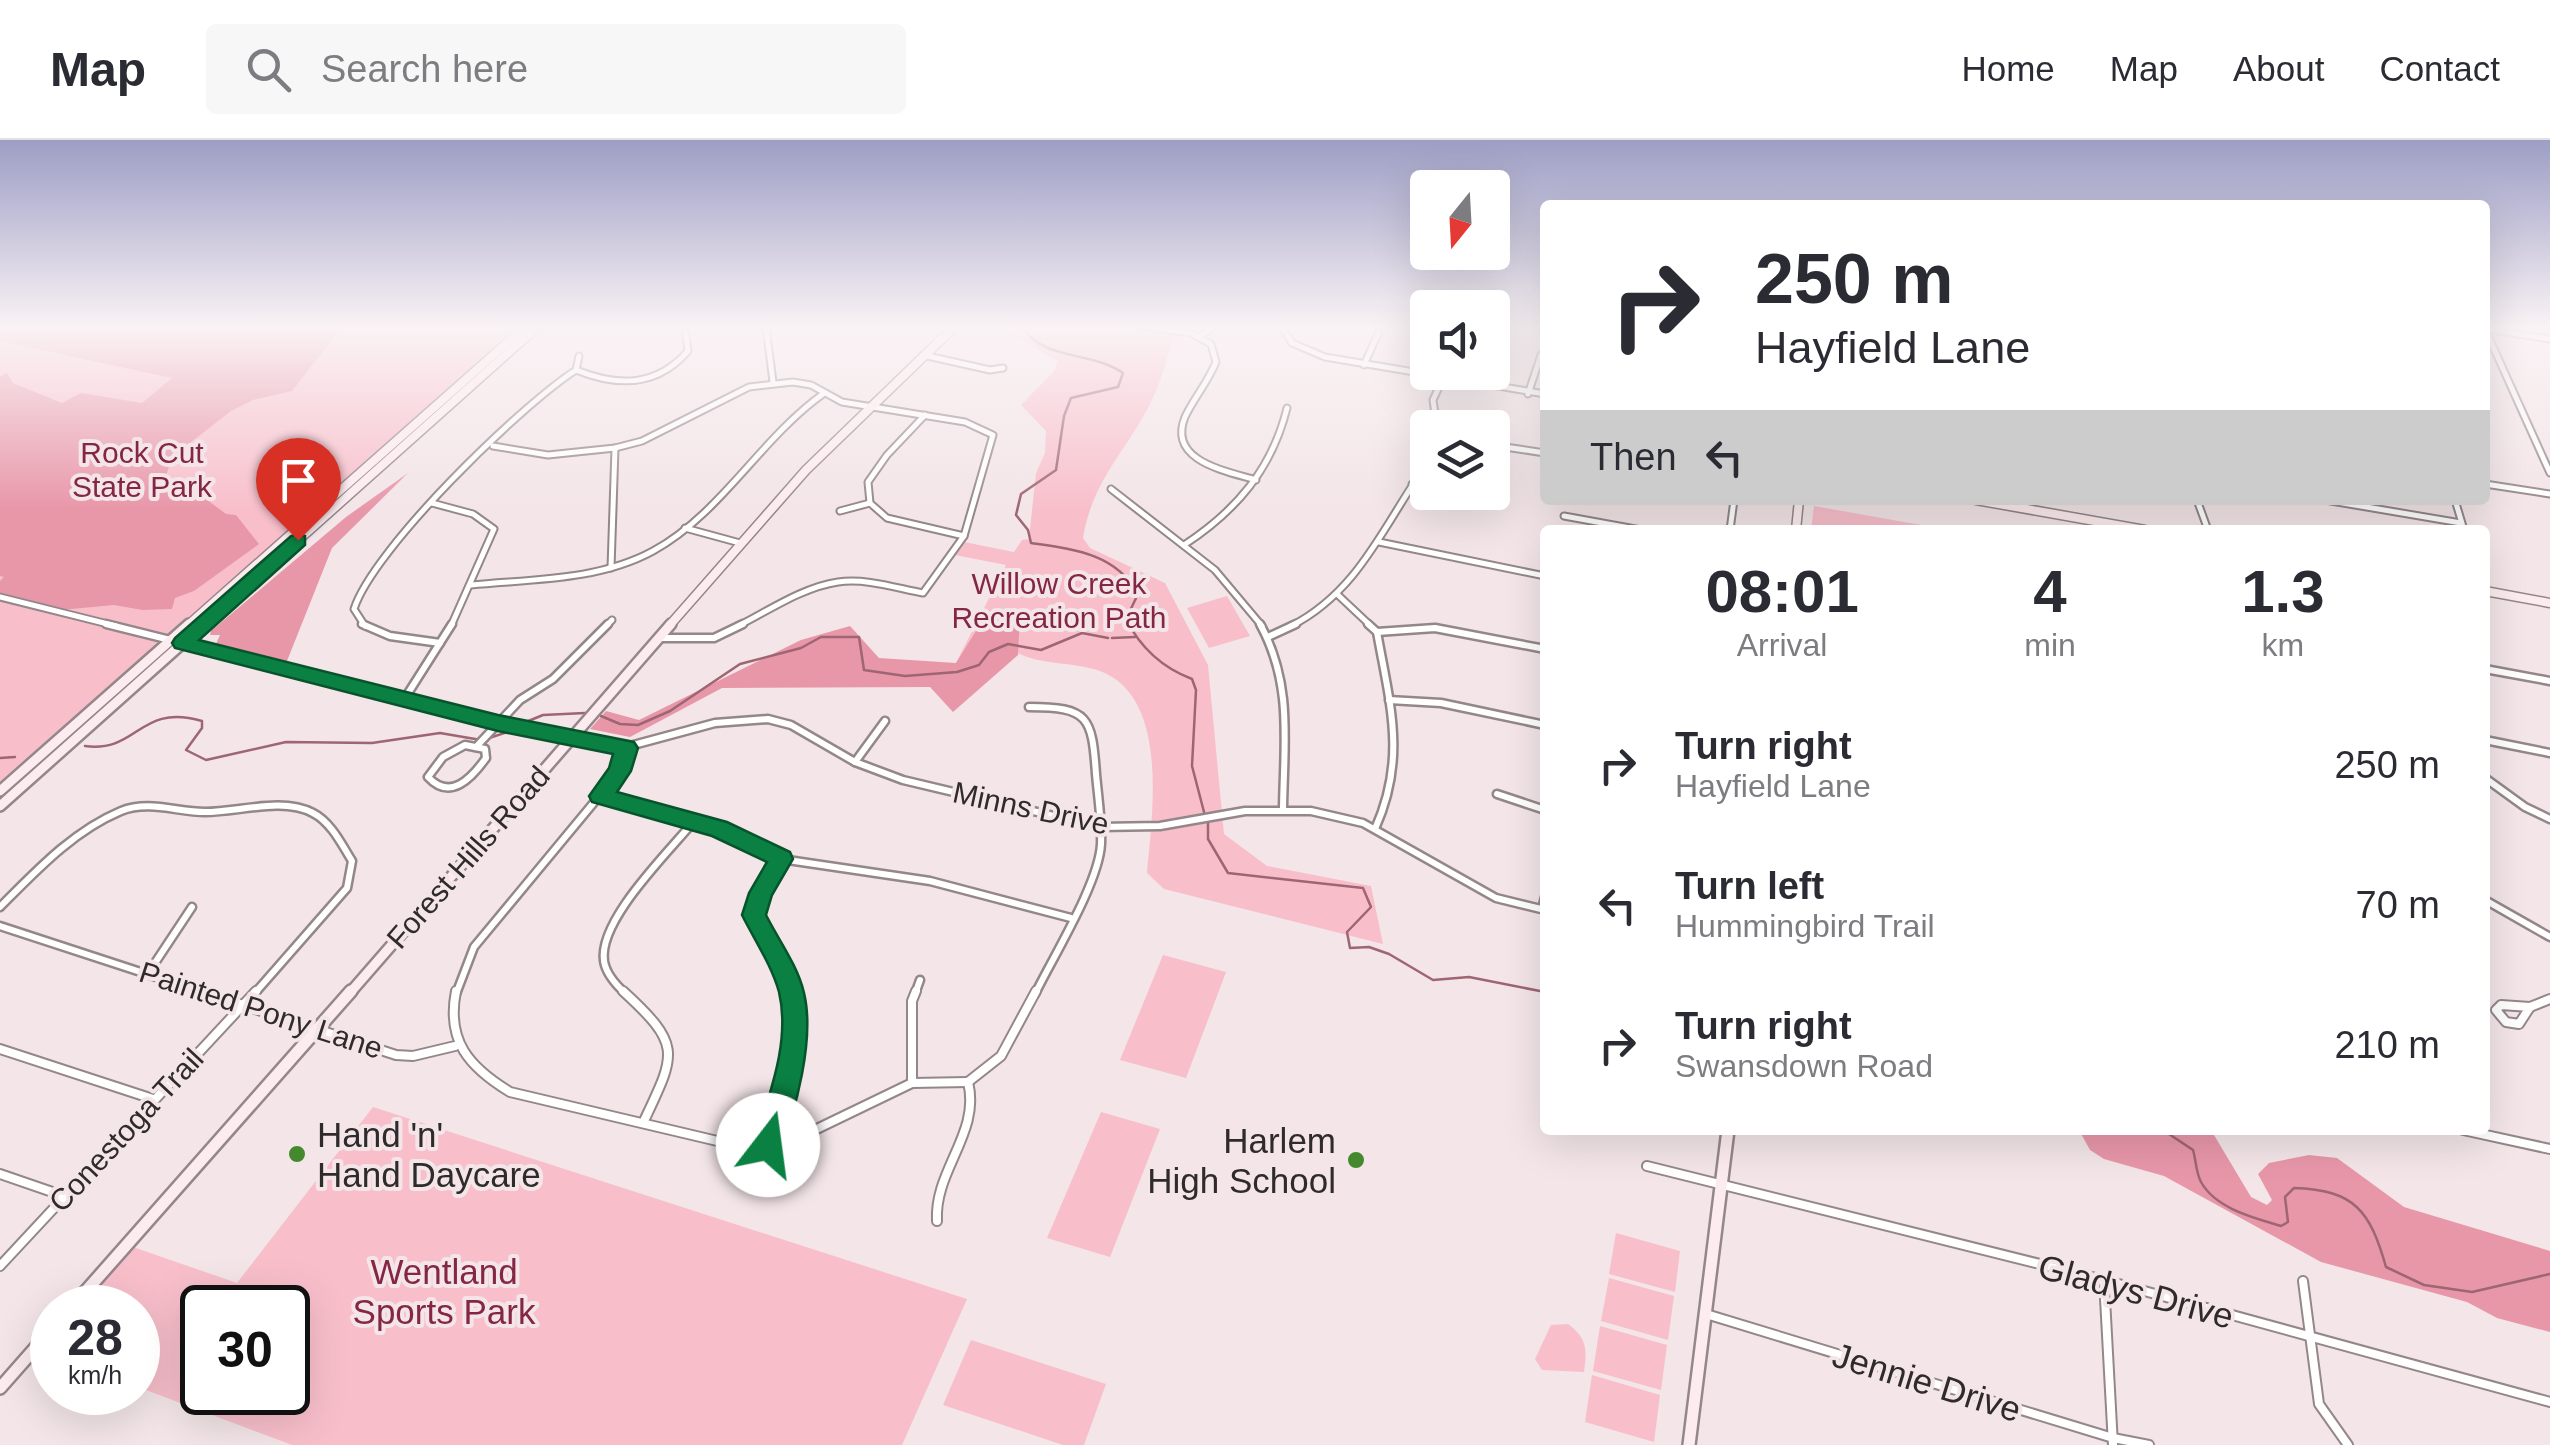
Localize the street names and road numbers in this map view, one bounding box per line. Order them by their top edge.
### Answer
street label: Forest Hills Road [380,759,556,955]
street label: Minns Drive [950,775,1112,841]
street label: Painted Pony Lane [135,955,387,1065]
street label: Conestoga Trail [42,1042,210,1218]
street label: Gladys Drive [2034,1246,2238,1336]
street label: Jennie Drive [1828,1335,2026,1429]

